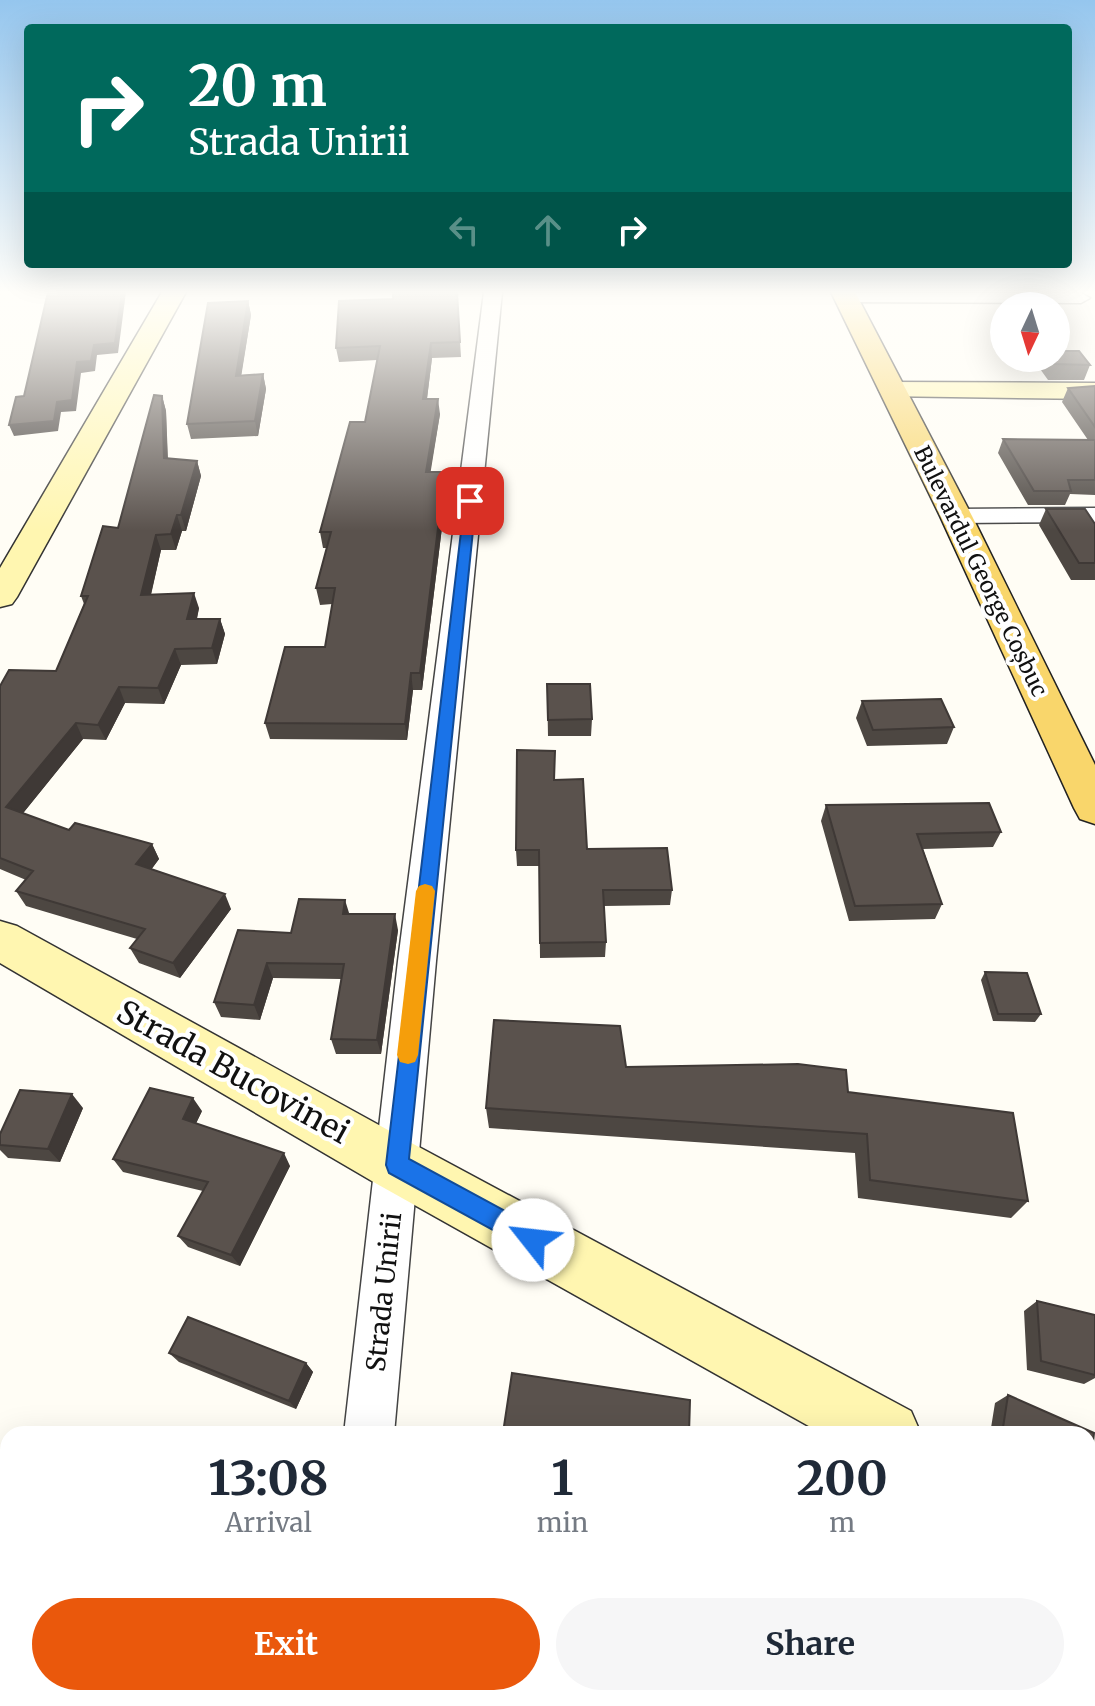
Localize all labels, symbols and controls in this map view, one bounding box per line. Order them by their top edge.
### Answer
text: 20 m [188,51,327,121]
icon: right [56,56,160,160]
text: Strada Unirii [188,120,409,165]
icon: left [442,208,486,252]
icon: ahead [526,208,570,252]
icon: right [610,208,654,252]
north arrow [990,292,1070,372]
map controls [990,292,1070,372]
street label: Bulevardul George Coșbuc [908,441,1054,701]
pin [436,467,504,535]
icon: arrive [448,479,492,523]
street label: Strada Bucovinei [110,992,356,1152]
position arrow [491,1198,575,1282]
street label: Strada Unirii [359,1211,408,1373]
text: 13:08 [208,1448,328,1508]
text: 1 [551,1448,574,1508]
text: 200 [796,1448,888,1508]
text: Arrival [225,1506,312,1539]
text: min [537,1506,588,1539]
text: m [829,1506,855,1539]
button: Exit [32,1598,540,1690]
button: Share [556,1598,1064,1690]

